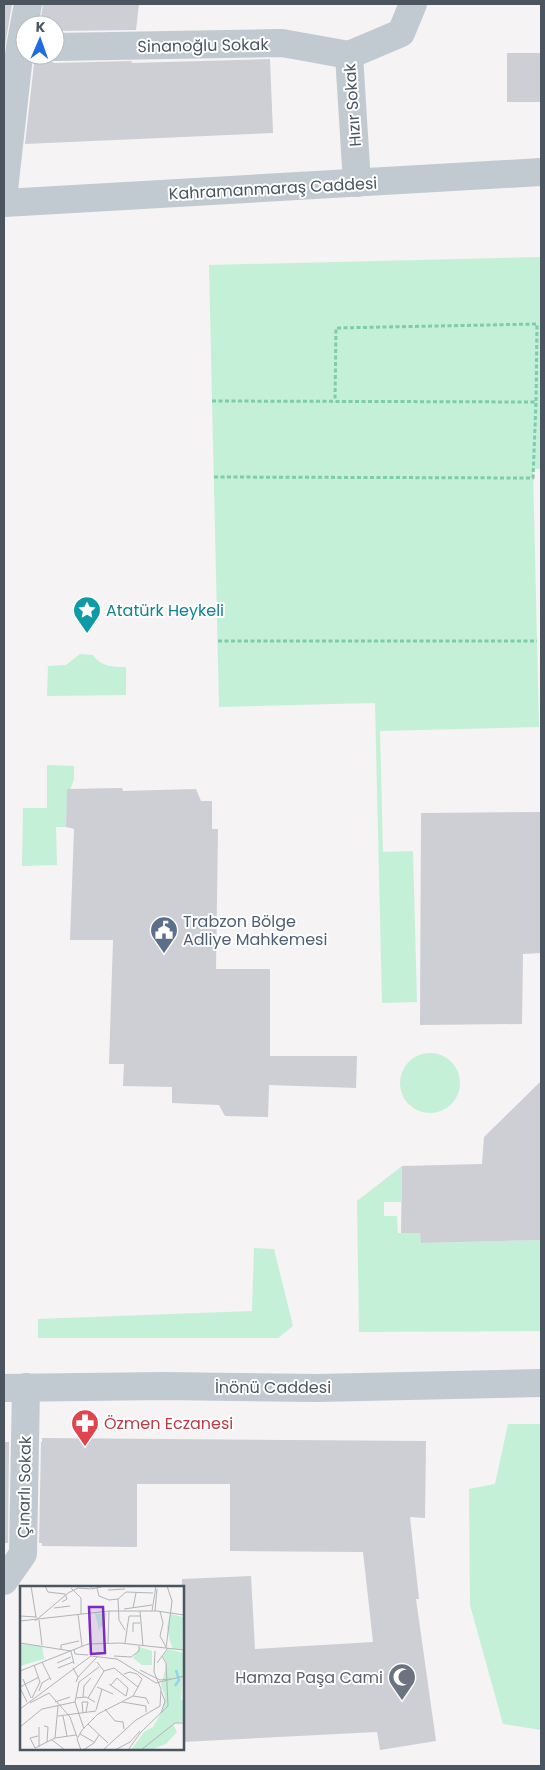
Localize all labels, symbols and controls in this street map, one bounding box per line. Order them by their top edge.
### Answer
north arrow [15,15,65,65]
text: K [35,17,46,37]
street label: Sinanoğlu Sokak [137,33,269,58]
street label: Hızır Sokak [338,62,367,147]
street label: Kahramanmaraş Caddesi [168,172,378,205]
place icon: Atatürk Heykeli [72,595,102,634]
place label: Atatürk Heykeli [106,599,224,622]
place label: Trabzon Bölge Adliye Mahkemesi [183,910,327,951]
public building icon: Trabzon Bölge Adliye Mahkemesi [149,915,179,954]
street label: İnönü Caddesi [215,1376,331,1399]
pharmacy icon: Özmen Eczanesi [70,1408,100,1447]
place label: Özmen Eczanesi [104,1412,233,1435]
street label: Çınarlı Sokak [12,1435,37,1538]
inset map [20,1586,184,1750]
mosque icon: Hamza Paşa Cami [387,1662,417,1701]
place label: Hamza Paşa Cami [235,1666,383,1689]

